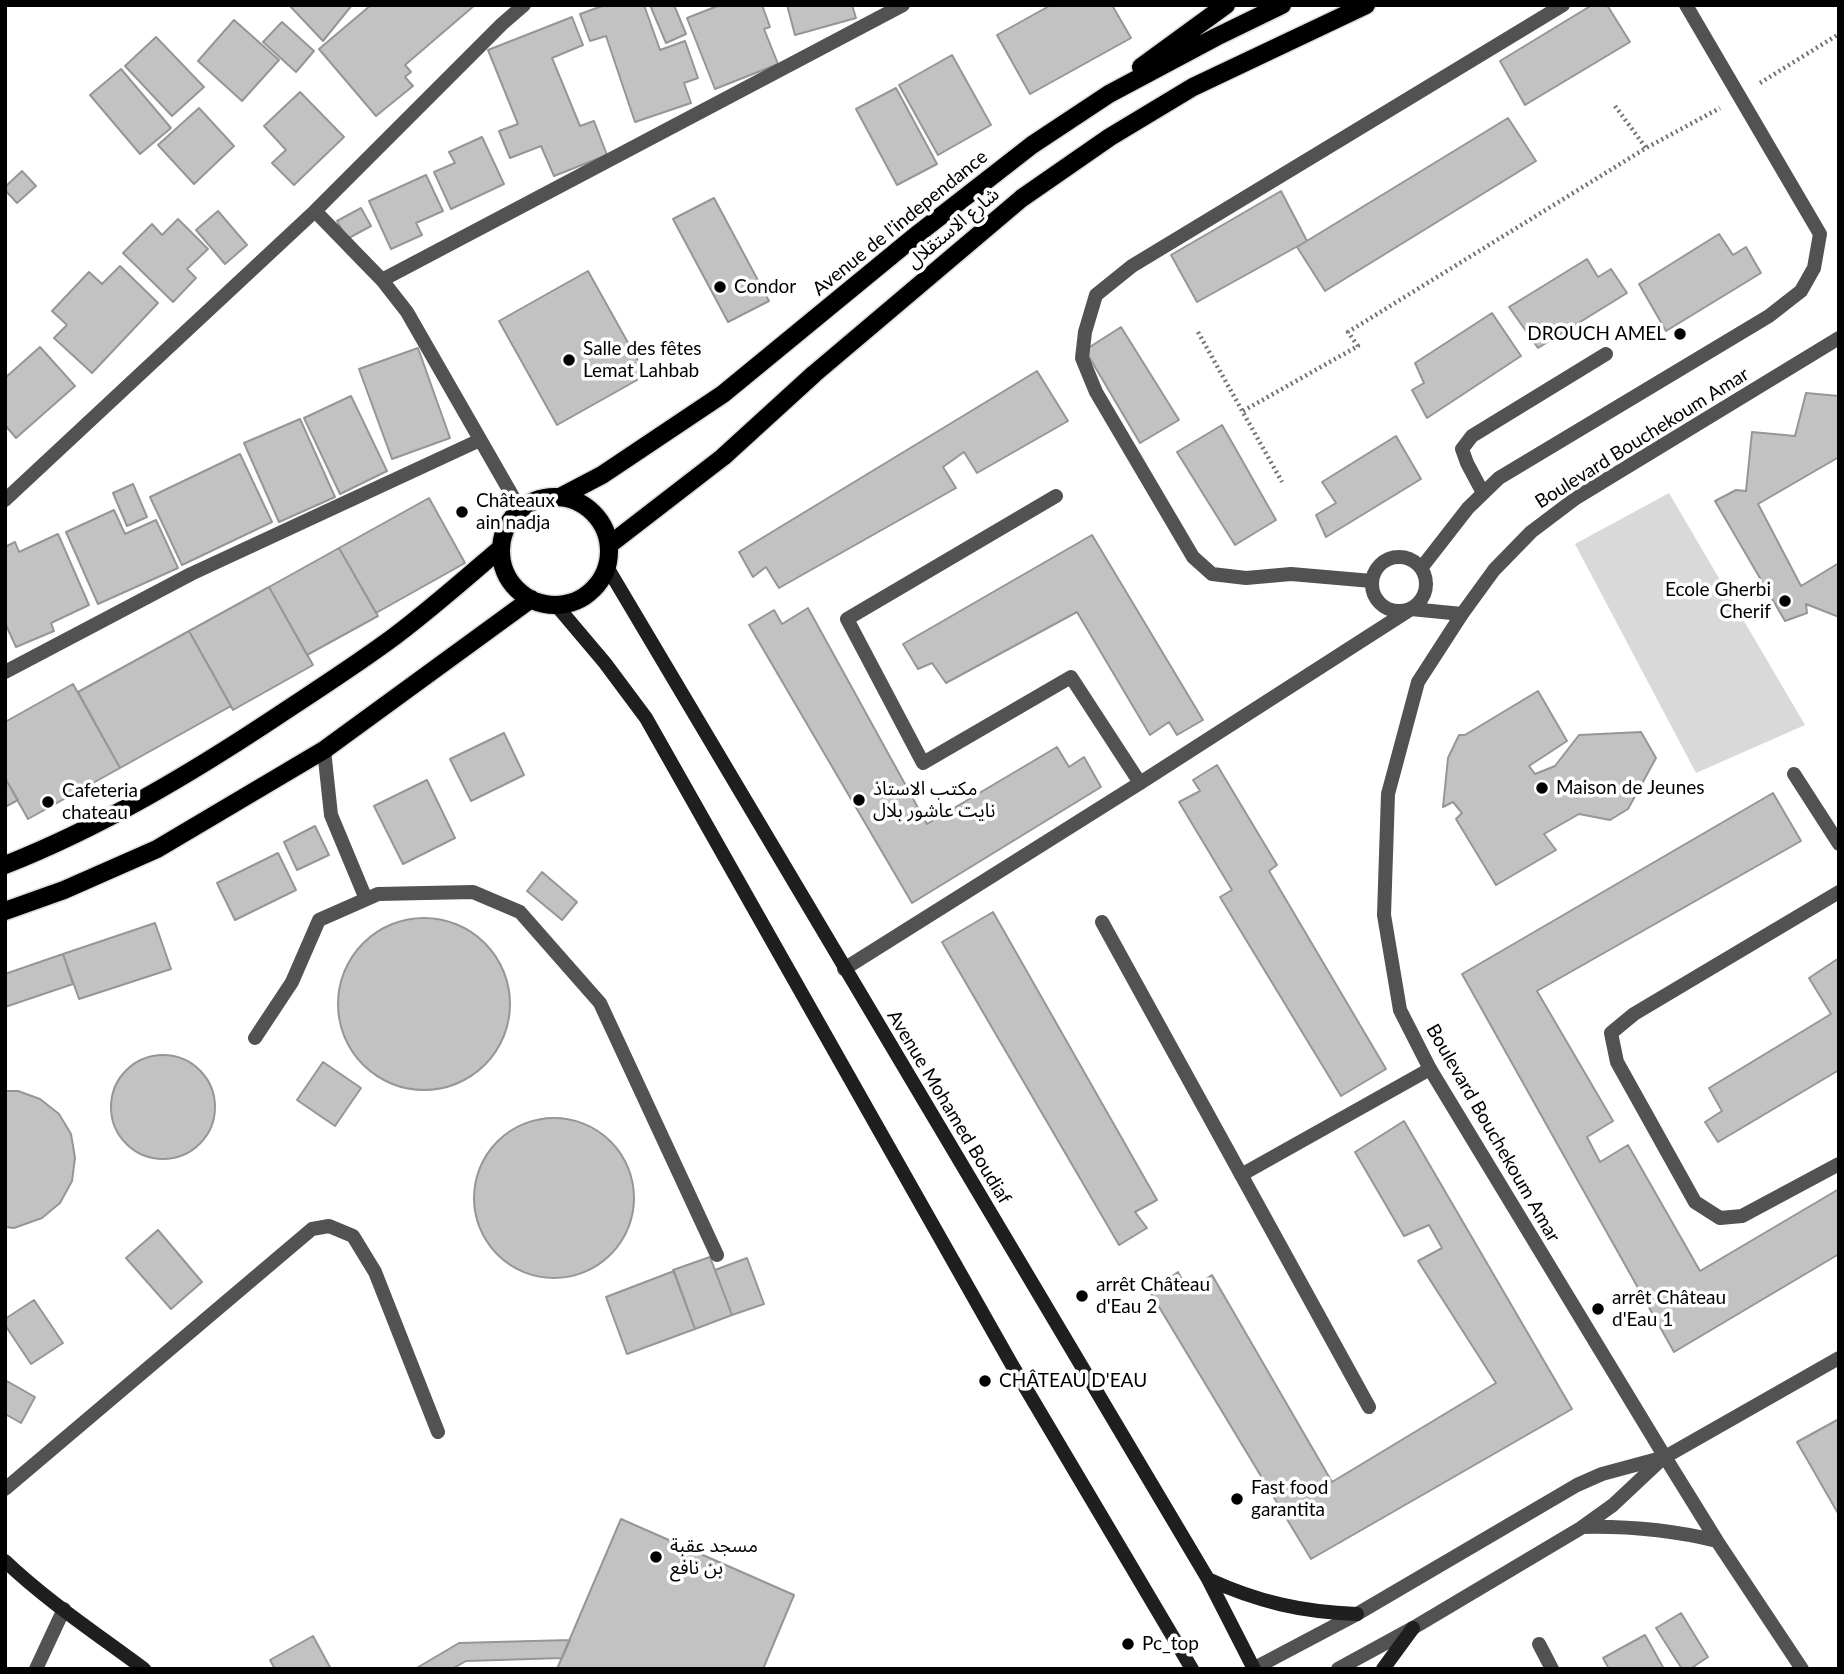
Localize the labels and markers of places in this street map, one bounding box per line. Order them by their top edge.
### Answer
place label: Condor [734,276,796,298]
marker: Condor [712,279,728,295]
place label: DROUCH AMEL [1527,323,1666,345]
marker: DROUCH AMEL [1672,326,1688,342]
place label: Salle des fêtes Lemat Lahbab [583,338,702,382]
marker: Salle des fêtes Lemat Lahbab [561,352,577,368]
place label: Châteaux ain nadja [476,490,555,534]
marker: Châteaux ain nadja [454,504,470,520]
place label: Ecole Gherbi Cherif [1665,579,1771,623]
marker: Ecole Gherbi Cherif [1777,593,1793,609]
place label: Maison de Jeunes [1556,777,1705,799]
place label: مكتب الاستاذ نايت عاشور بلال [873,778,995,822]
place label: Cafeteria chateau [62,780,138,824]
marker: Maison de Jeunes [1534,780,1550,796]
marker: مكتب الاستاذ نايت عاشور بلال [851,792,867,808]
marker: Cafeteria chateau [40,794,56,810]
place label: arrêt Château d'Eau 2 [1096,1274,1210,1318]
place label: arrêt Château d'Eau 1 [1612,1287,1726,1331]
marker: arrêt Château d'Eau 2 [1074,1288,1090,1304]
marker: arrêt Château d'Eau 1 [1590,1301,1606,1317]
place label: CHÂTEAU D'EAU [999,1370,1147,1392]
marker: CHÂTEAU D'EAU [977,1373,993,1389]
place label: Fast food garantita [1251,1477,1328,1521]
marker: Fast food garantita [1229,1491,1245,1507]
place label: مسجد عقبة بن نافع [670,1535,758,1579]
marker: مسجد عقبة بن نافع [648,1549,664,1565]
place label: Pc_top [1142,1633,1199,1655]
marker: Pc_top [1120,1636,1136,1652]

